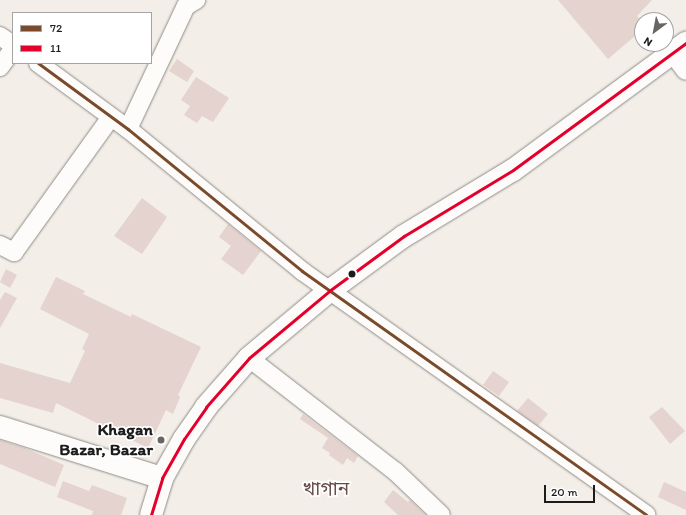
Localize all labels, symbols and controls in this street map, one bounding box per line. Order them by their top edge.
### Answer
legend [12,12,152,64]
north arrow [634,12,674,52]
text: 72 [50,21,62,35]
text: N [641,34,655,49]
text: 11 [50,41,61,55]
unlabelled marker [347,269,357,279]
place label: Khagan Bazar, Bazar [60,420,153,460]
marker: Khagan Bazar, Bazar [156,435,166,445]
scale bar [546,477,597,503]
district label: খাগান [303,478,349,500]
text: 20 m [551,485,578,499]

